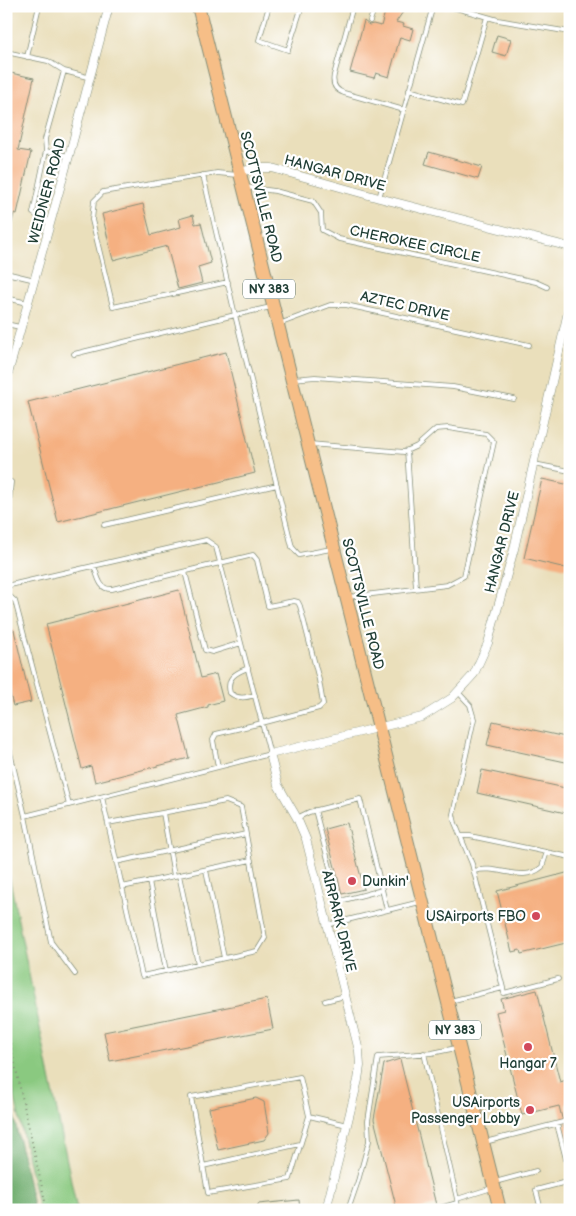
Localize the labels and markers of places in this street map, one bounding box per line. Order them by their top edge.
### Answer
place label: Dunkin' [362,873,409,890]
marker: Dunkin' [346,875,358,887]
place label: USAirports FBO [426,908,526,925]
marker: USAirports FBO [530,910,542,922]
marker: Hangar 7 [522,1041,534,1053]
place label: Hangar 7 [499,1055,557,1072]
place label: USAirports Passenger Lobby [411,1094,521,1127]
marker: USAirports Passenger Lobby [524,1104,536,1116]

